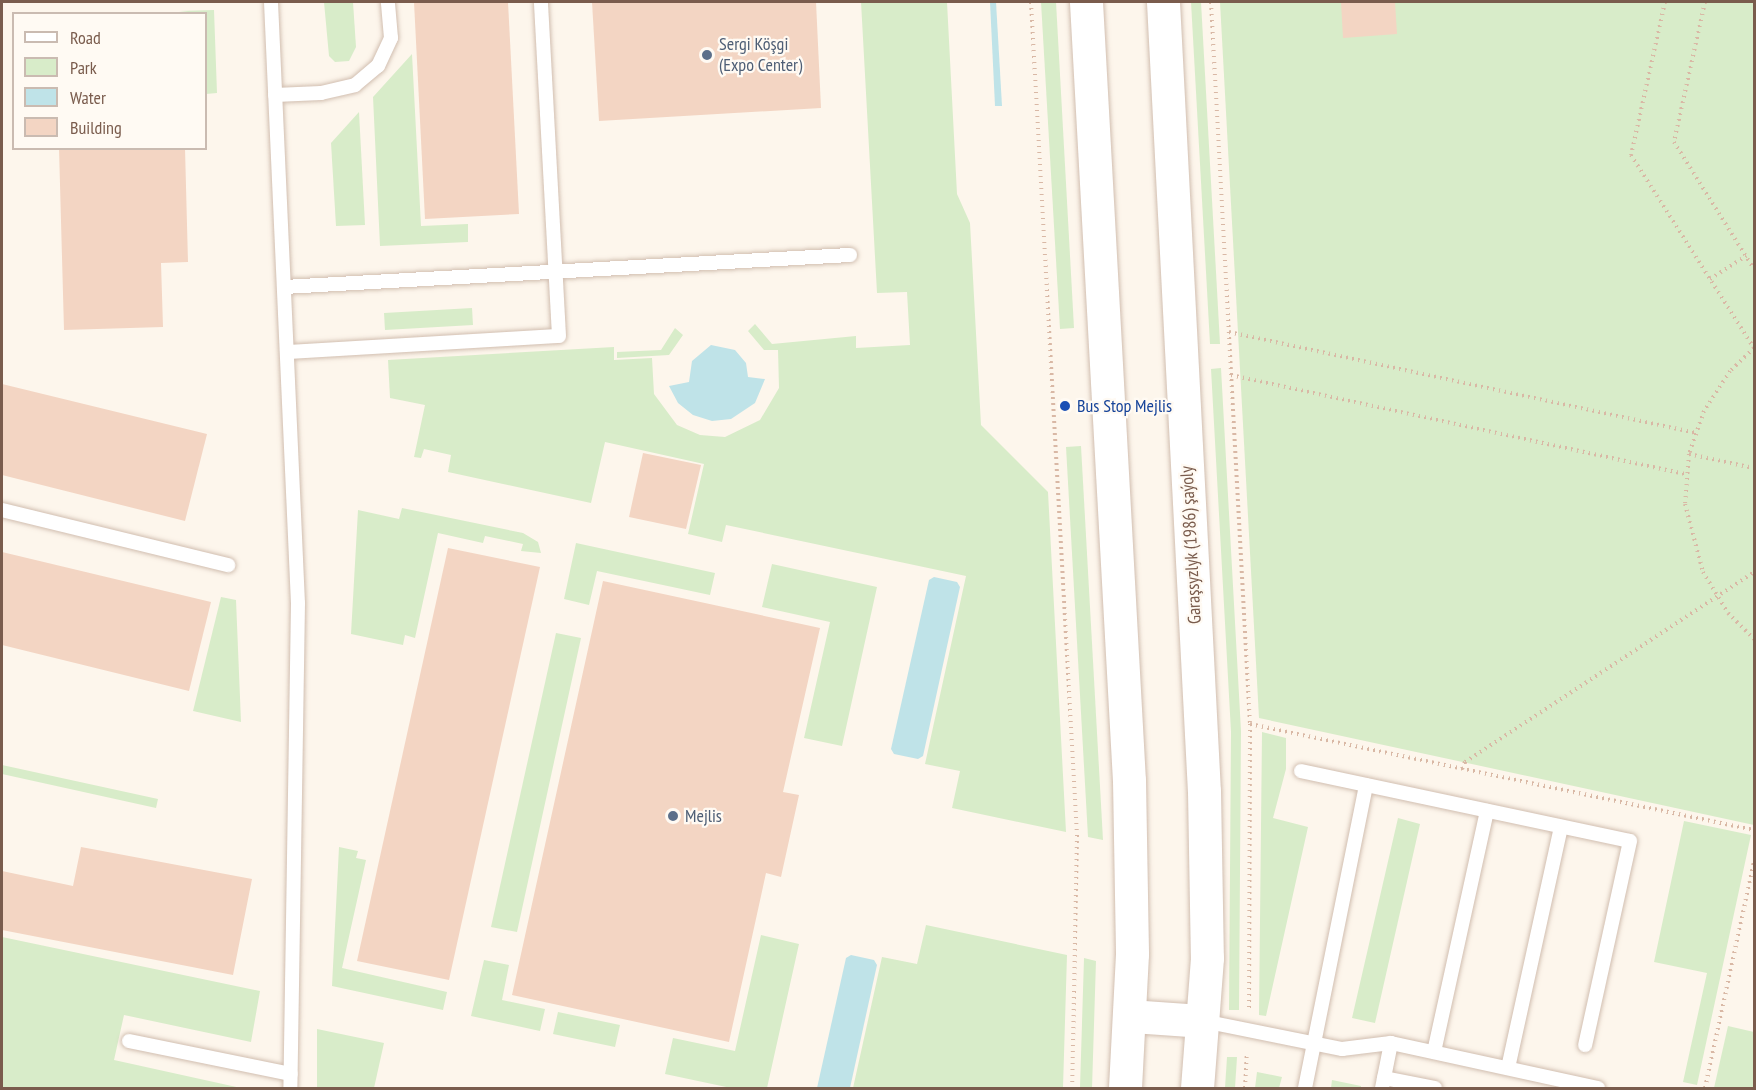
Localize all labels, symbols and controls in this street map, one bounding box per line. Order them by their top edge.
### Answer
legend [12,12,207,150]
text: Road [70,26,101,49]
place label: Sergi Köşgi (Expo Center) [719,34,802,76]
marker: Sergi Köşgi (Expo Center) [700,48,714,62]
text: Park [70,56,97,79]
text: Water [70,86,106,109]
text: Building [70,116,122,139]
place label: Bus Stop Mejlis [1077,395,1172,417]
marker: Bus Stop Mejlis [1058,399,1072,413]
street label: Garaşsyzlyk (1986) şaýoly [1176,465,1206,625]
place label: Mejlis [685,805,722,827]
marker: Mejlis [666,809,680,823]

